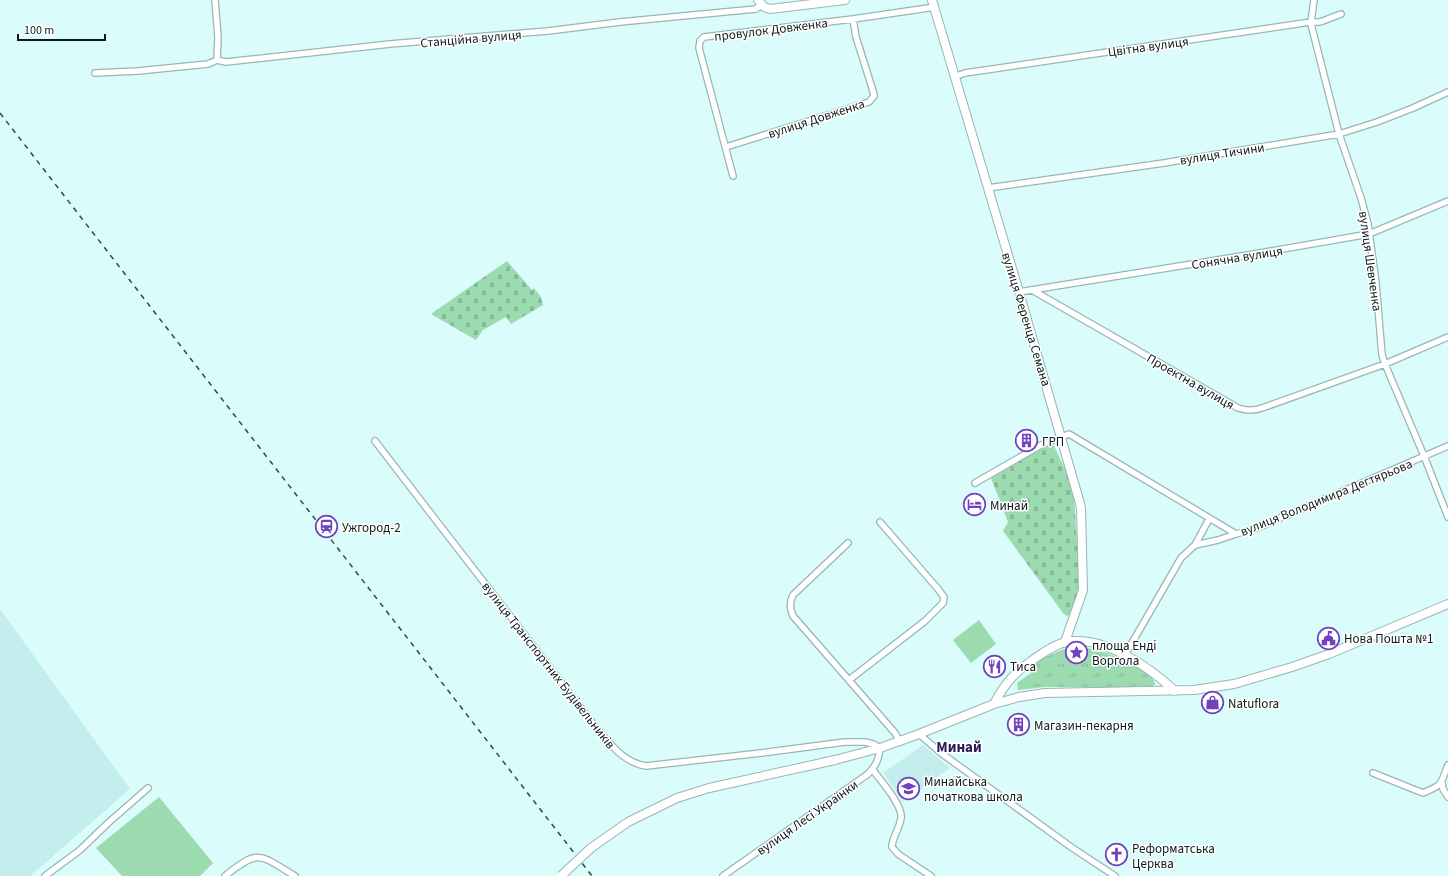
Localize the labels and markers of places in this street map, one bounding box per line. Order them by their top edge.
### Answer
building icon: ГРП [1014,428,1040,454]
place label: ГРП [1042,433,1064,451]
hotel icon: Минай [962,492,988,518]
place label: Минай [990,497,1028,515]
station icon: Ужгород-2 [314,514,340,540]
place label: Ужгород-2 [342,519,401,537]
public building icon: Нова Пошта №1 [1316,625,1342,651]
place label: Нова Пошта №1 [1344,630,1433,648]
place label: площа Енді Воргола [1092,637,1157,670]
place icon: площа Енді Воргола [1064,639,1090,665]
restaurant icon: Тиса [981,653,1007,679]
place label: Тиса [1010,658,1036,676]
shop icon: Natuflora [1199,690,1225,716]
place label: Natuflora [1228,695,1279,713]
building icon: Магазин-пекарня [1005,712,1031,738]
place label: Магазин-пекарня [1034,717,1134,735]
place label: Минайська початкова школа [924,773,1023,806]
school or university icon: Минайська початкова школа [895,775,921,801]
place label: Реформатська Церква [1132,840,1215,873]
church icon: Реформатська Церква [1104,842,1130,868]

